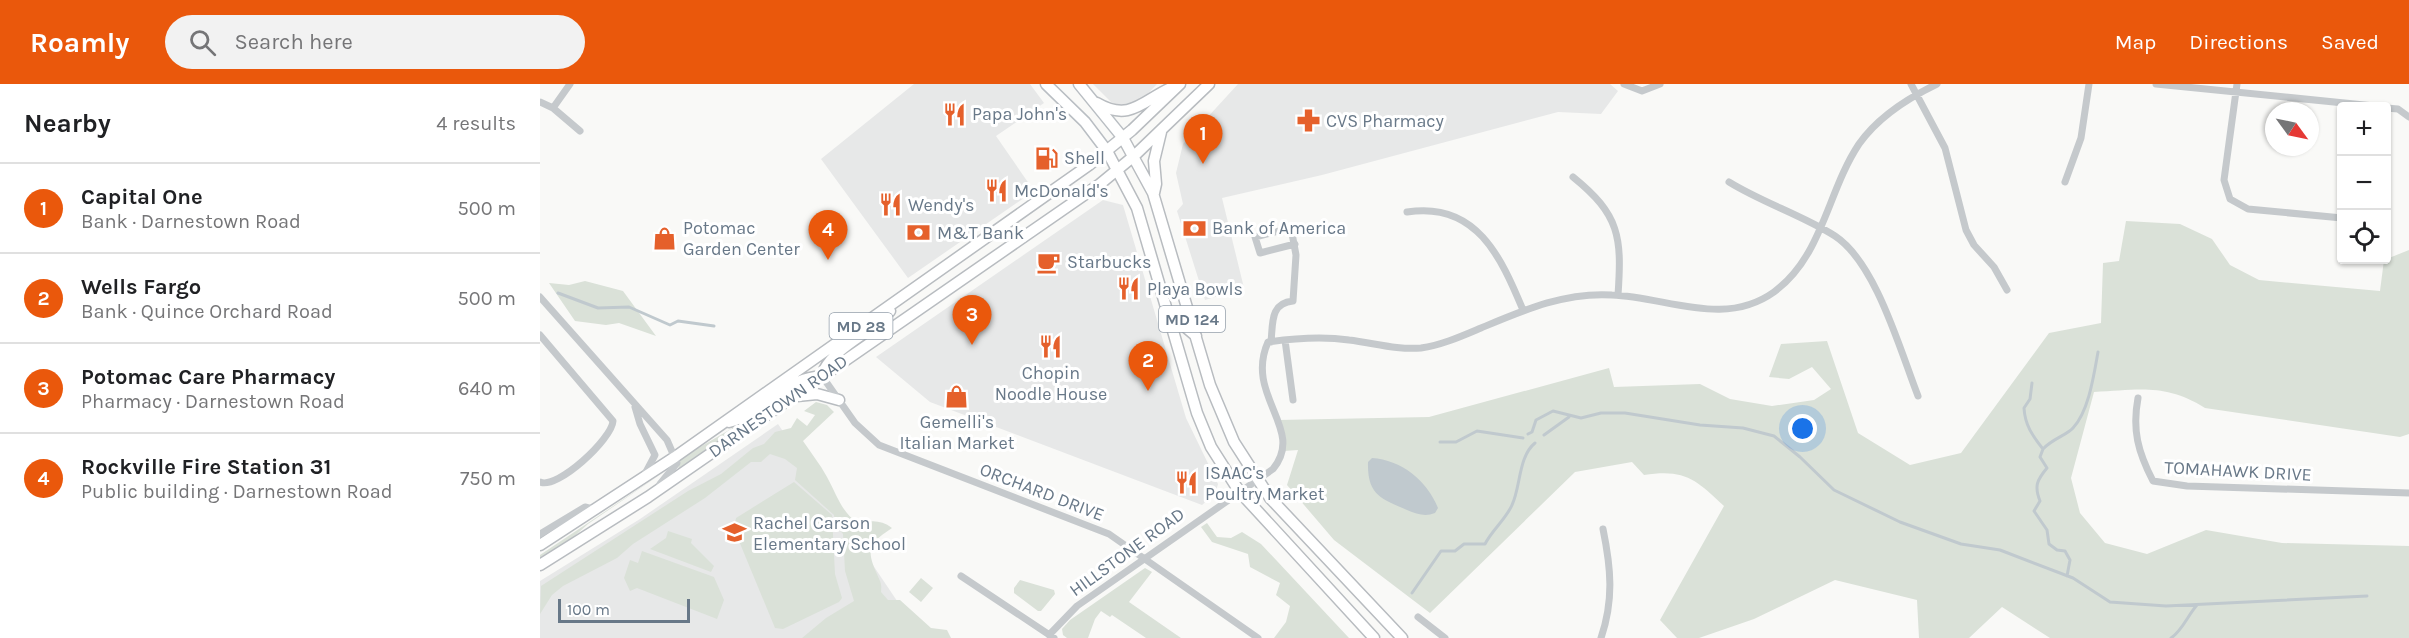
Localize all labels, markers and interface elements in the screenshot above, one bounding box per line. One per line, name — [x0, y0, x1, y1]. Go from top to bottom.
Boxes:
search box — [165, 15, 585, 69]
text: Roamly — [30, 26, 129, 59]
icon: search — [186, 26, 219, 59]
text: Search here — [234, 29, 353, 55]
text: Map — [2115, 30, 2156, 54]
text: Directions — [2189, 30, 2288, 54]
text: Saved — [2321, 30, 2379, 54]
restaurant icon: Papa John's — [941, 101, 967, 127]
north arrow — [2265, 102, 2319, 156]
map controls — [2337, 102, 2391, 264]
button: + — [2337, 102, 2391, 156]
place label: Papa John's — [972, 103, 1067, 125]
text: Nearby — [24, 108, 111, 139]
pharmacy icon: CVS Pharmacy — [1295, 108, 1321, 134]
place label: CVS Pharmacy — [1326, 110, 1445, 132]
text: 4 results — [436, 112, 516, 135]
pin: 1 — [1184, 115, 1222, 164]
fuel station icon: Shell — [1033, 145, 1059, 171]
place label: Shell — [1064, 147, 1105, 169]
button: − — [2337, 156, 2391, 210]
restaurant icon: McDonald's — [983, 178, 1009, 204]
place label: McDonald's — [1014, 180, 1109, 202]
text: Capital One — [81, 184, 203, 210]
restaurant icon: Wendy's — [877, 192, 903, 218]
place label: Wendy's — [908, 194, 975, 216]
text: 1 — [40, 197, 47, 220]
text: 500 m — [458, 197, 516, 220]
text: Bank · Darnestown Road — [81, 210, 301, 233]
pin: 4 — [808, 210, 848, 260]
button: locate — [2337, 210, 2391, 264]
bank icon: Bank of America — [1181, 215, 1207, 241]
place label: Potomac Garden Center — [683, 217, 800, 260]
place label: Bank of America — [1212, 217, 1346, 239]
bank icon: M&T Bank — [906, 220, 932, 246]
place label: M&T Bank — [937, 222, 1024, 244]
shop icon: Potomac Garden Center — [652, 225, 678, 251]
cafe icon: Starbucks — [1036, 249, 1062, 275]
place label: Starbucks — [1067, 251, 1152, 273]
text: Wells Fargo — [81, 274, 201, 300]
restaurant icon: Playa Bowls — [1116, 276, 1142, 302]
place label: Playa Bowls — [1147, 278, 1243, 300]
text: 2 — [37, 287, 50, 310]
text: 500 m — [458, 287, 516, 310]
pin: 3 — [952, 296, 992, 345]
text: Bank · Quince Orchard Road — [81, 300, 333, 323]
road number: MD 124 — [1159, 306, 1225, 332]
road number: MD 28 — [830, 313, 892, 339]
restaurant icon: Chopin Noodle House — [1038, 334, 1064, 360]
pin: 2 — [1128, 342, 1168, 391]
street label: DARNESTOWN ROAD — [704, 350, 852, 462]
place label: Chopin Noodle House — [995, 362, 1107, 405]
text: Potomac Care Pharmacy — [81, 364, 335, 390]
text: 3 — [37, 377, 50, 400]
text: 640 m — [458, 377, 516, 400]
shop icon: Gemelli's Italian Market — [944, 383, 970, 409]
text: Pharmacy · Darnestown Road — [81, 390, 345, 413]
place label: Gemelli's Italian Market — [900, 411, 1015, 454]
your location — [1788, 414, 1817, 443]
text: Rockville Fire Station 31 — [81, 454, 331, 480]
street label: TOMAHAWK DRIVE — [2164, 456, 2312, 486]
street label: ORCHARD DRIVE — [977, 458, 1107, 526]
place label: ISAAC's Poultry Market — [1205, 462, 1325, 505]
text: 4 — [38, 467, 49, 490]
text: 750 m — [460, 467, 516, 490]
restaurant icon: ISAAC's Poultry Market — [1174, 470, 1200, 496]
text: Public building · Darnestown Road — [81, 480, 393, 503]
street label: HILLSTONE ROAD — [1065, 503, 1189, 601]
place label: Rachel Carson Elementary School — [753, 512, 906, 555]
school or university icon: Rachel Carson Elementary School — [722, 520, 748, 546]
scale bar — [558, 596, 690, 624]
text: 100 m — [567, 600, 610, 619]

